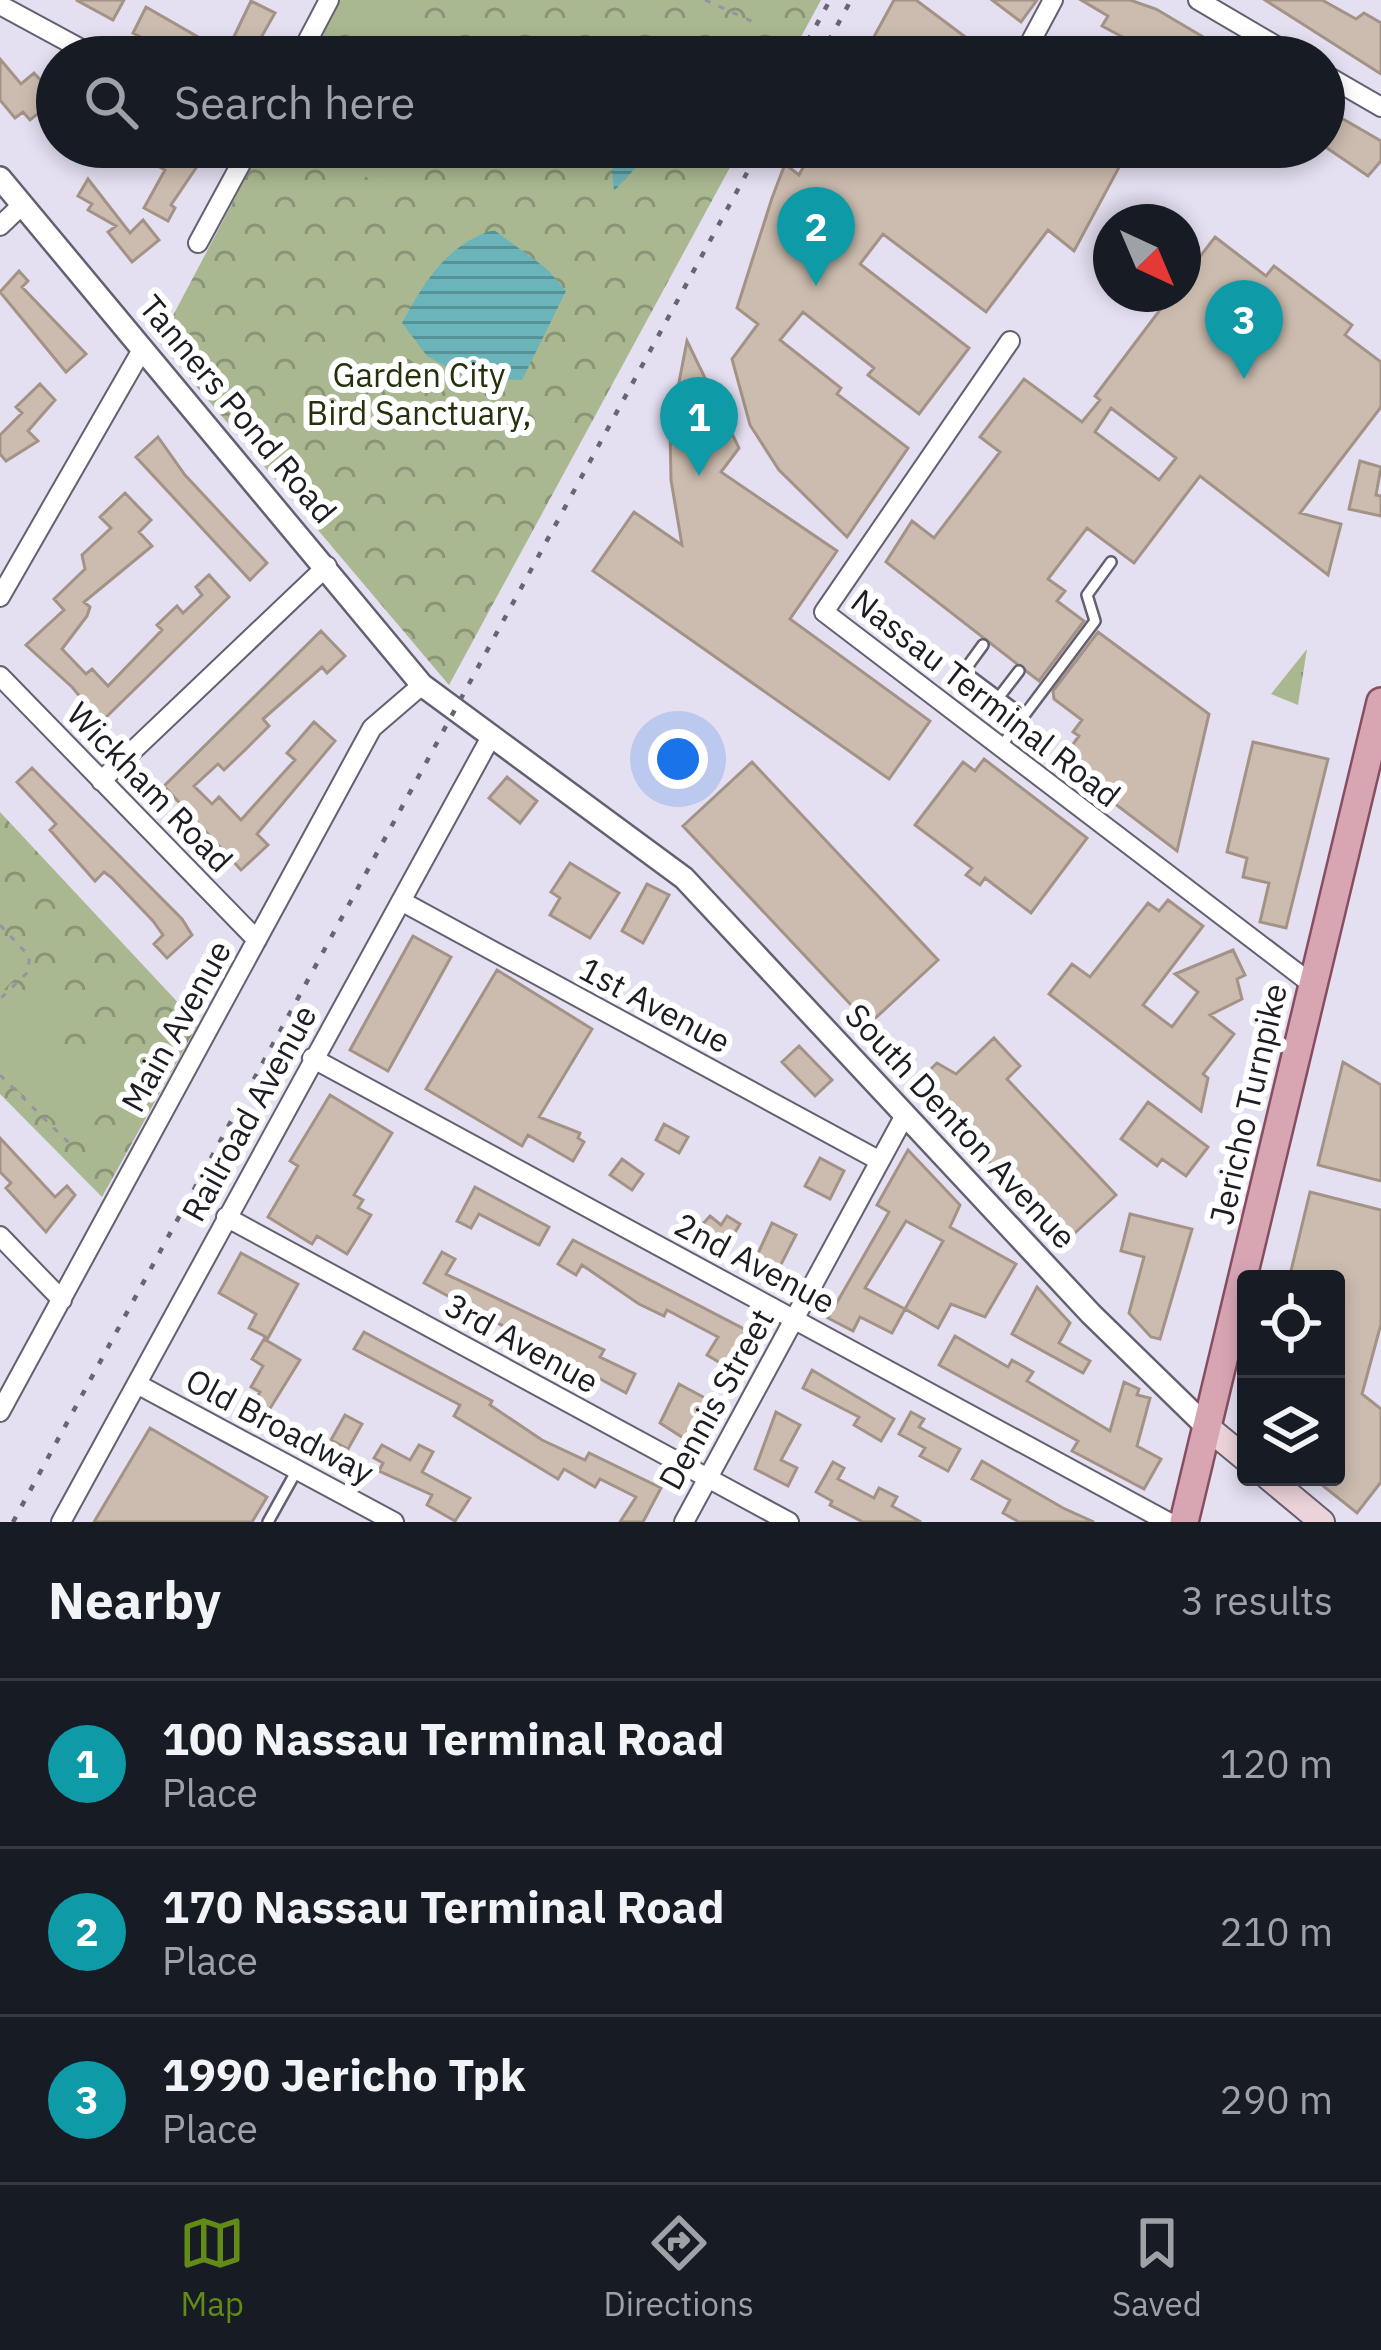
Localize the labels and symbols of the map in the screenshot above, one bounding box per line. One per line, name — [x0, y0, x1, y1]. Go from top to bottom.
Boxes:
pin: 2 — [777, 187, 855, 286]
north arrow — [1093, 204, 1201, 312]
pin: 3 — [1205, 280, 1283, 379]
street label: Tanners Pond Road — [130, 286, 346, 532]
park label: Garden City Bird Sanctuary, — [307, 353, 531, 434]
pin: 1 — [660, 377, 738, 476]
street label: Nassau Terminal Road — [843, 579, 1130, 816]
street label: Wickham Road — [58, 692, 242, 881]
your location — [648, 729, 708, 789]
street label: Main Avenue — [111, 933, 240, 1119]
street label: 1st Avenue — [572, 947, 738, 1062]
street label: Jericho Turnpike — [1199, 979, 1296, 1229]
street label: South Denton Avenue — [836, 994, 1086, 1257]
street label: Railroad Avenue — [171, 997, 326, 1228]
street label: 2nd Avenue — [668, 1202, 843, 1323]
street label: 3rd Avenue — [438, 1283, 606, 1402]
street label: Dennis Street — [648, 1301, 783, 1497]
street label: Old Broadway — [179, 1358, 382, 1493]

